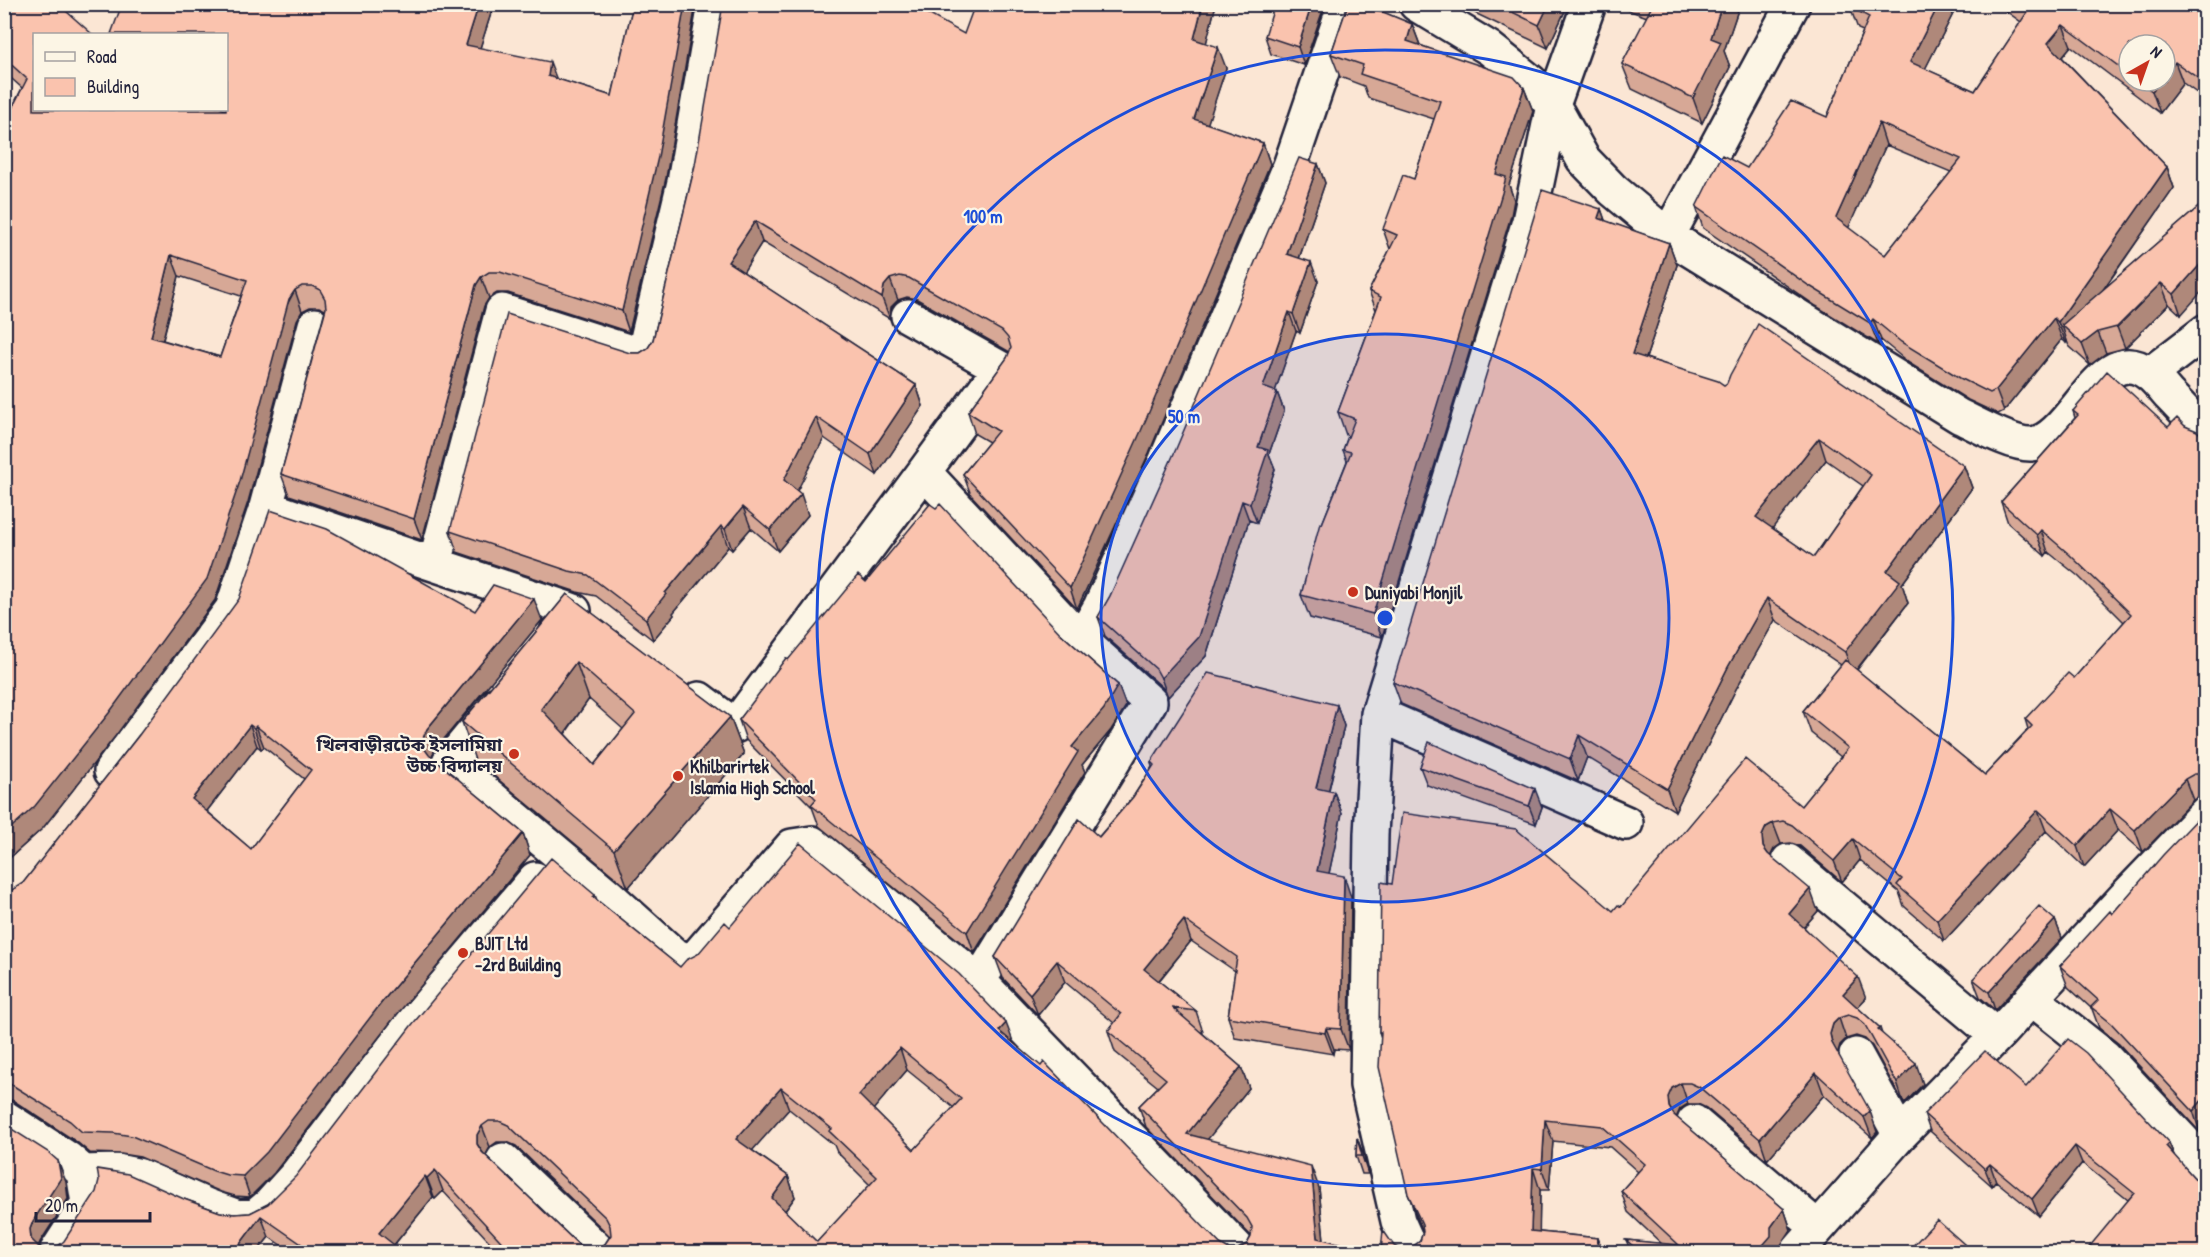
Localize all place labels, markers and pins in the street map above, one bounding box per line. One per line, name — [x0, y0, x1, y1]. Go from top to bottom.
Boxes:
place label: Duniyabi Monjil — [1365, 580, 1464, 606]
marker: Duniyabi Monjil — [1346, 585, 1360, 599]
centre of rings — [1375, 608, 1395, 628]
place label: খিলবাড়ীরটেক ইসলামিয়া উচ্চ বিদ্যালয় — [316, 732, 503, 778]
marker: খিলবাড়ীরটেক ইসলামিয়া উচ্চ বিদ্যালয় — [507, 747, 521, 761]
place label: Khilbarirtek Islamia High School — [690, 754, 816, 801]
marker: Khilbarirtek Islamia High School — [671, 769, 685, 783]
place label: BJIT Ltd -2rd Building — [475, 931, 561, 978]
marker: BJIT Ltd -2rd Building — [456, 946, 470, 960]

